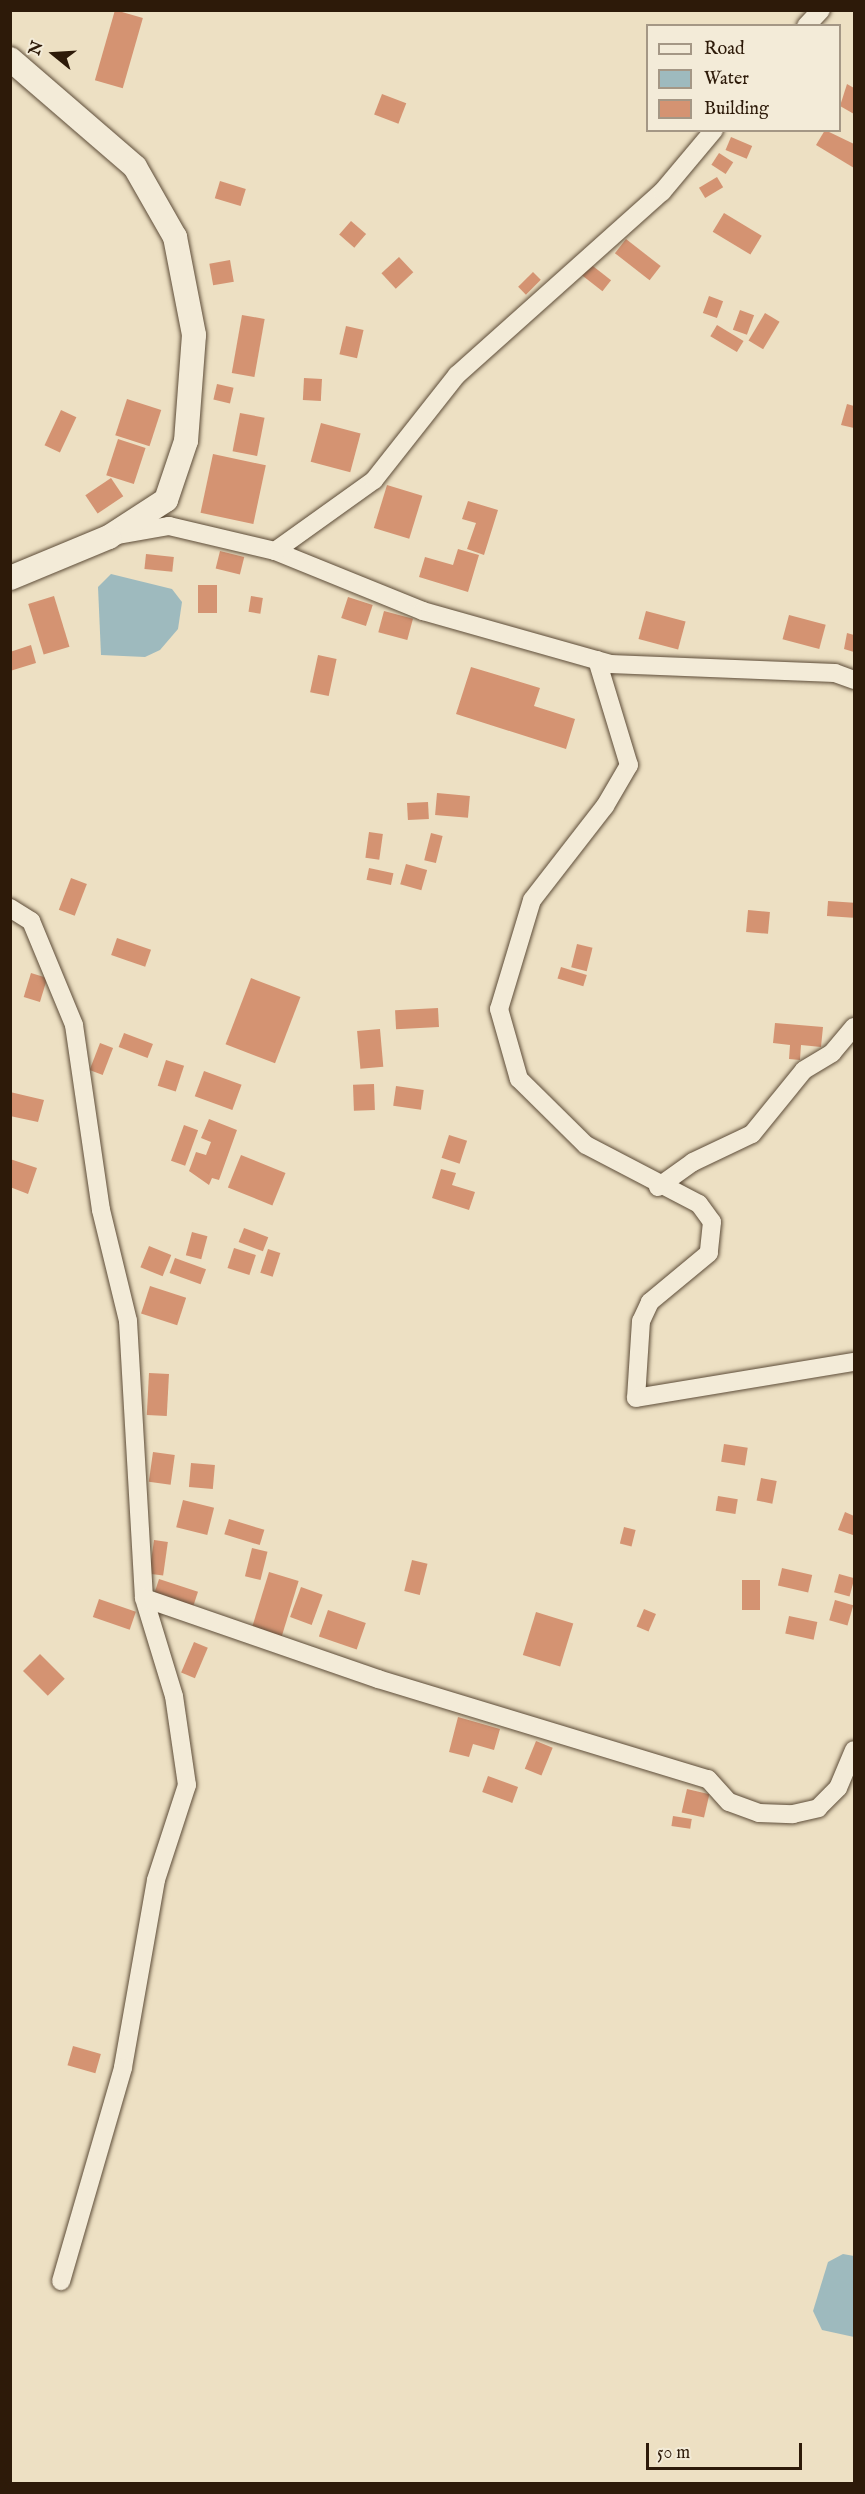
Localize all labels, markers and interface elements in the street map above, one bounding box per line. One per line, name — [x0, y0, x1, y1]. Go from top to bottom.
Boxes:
north arrow — [24, 24, 84, 84]
legend — [646, 24, 841, 132]
text: Road — [704, 38, 745, 61]
text: N — [25, 39, 49, 58]
text: Water — [704, 68, 749, 91]
text: Building — [704, 98, 769, 121]
scale bar — [649, 2431, 805, 2469]
text: 50 m — [657, 2442, 690, 2465]

